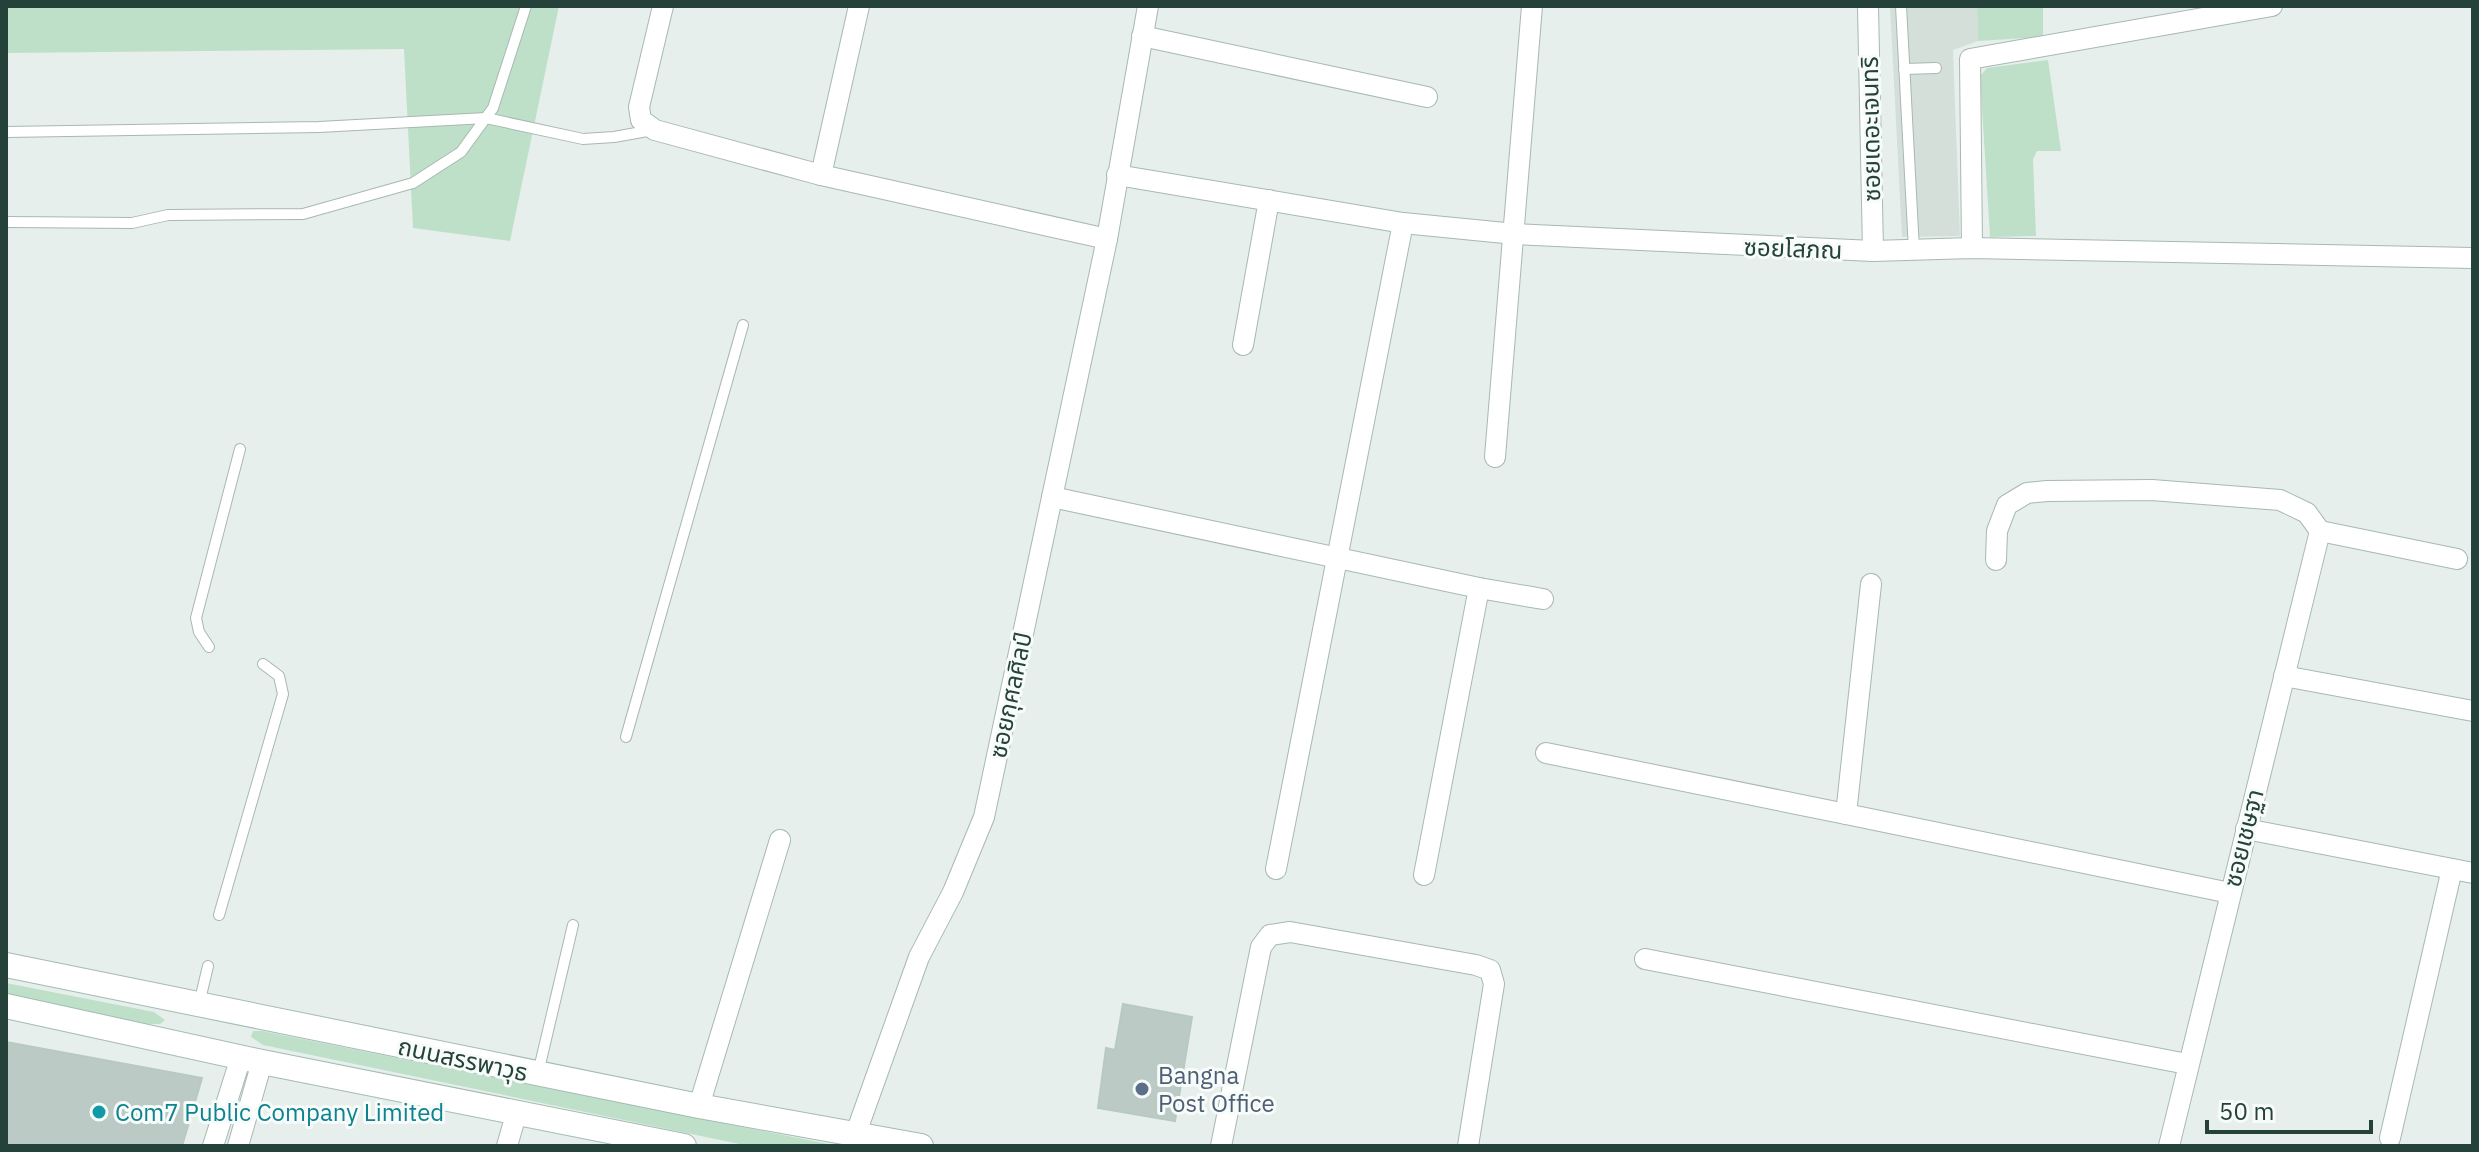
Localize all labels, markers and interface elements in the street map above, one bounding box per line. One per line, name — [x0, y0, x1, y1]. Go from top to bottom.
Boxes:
street label: ซอยเดอะเจนทริ — [1853, 56, 1887, 202]
street label: ซอยโสภณ — [1743, 230, 1843, 266]
street label: ซอยกุศลศิลป์ — [981, 629, 1039, 761]
street label: ซอยเชษฐา — [2215, 786, 2271, 890]
street label: ถนนสรรพาวุธ — [395, 1030, 531, 1088]
place label: Bangna Post Office — [1158, 1059, 1275, 1119]
marker: Bangna Post Office — [1133, 1080, 1151, 1098]
scale bar — [2207, 1084, 2371, 1134]
text: 50 m — [2219, 1095, 2274, 1127]
place label: Com7 Public Company Limited — [115, 1096, 444, 1128]
marker: Com7 Public Company Limited — [90, 1103, 108, 1121]

